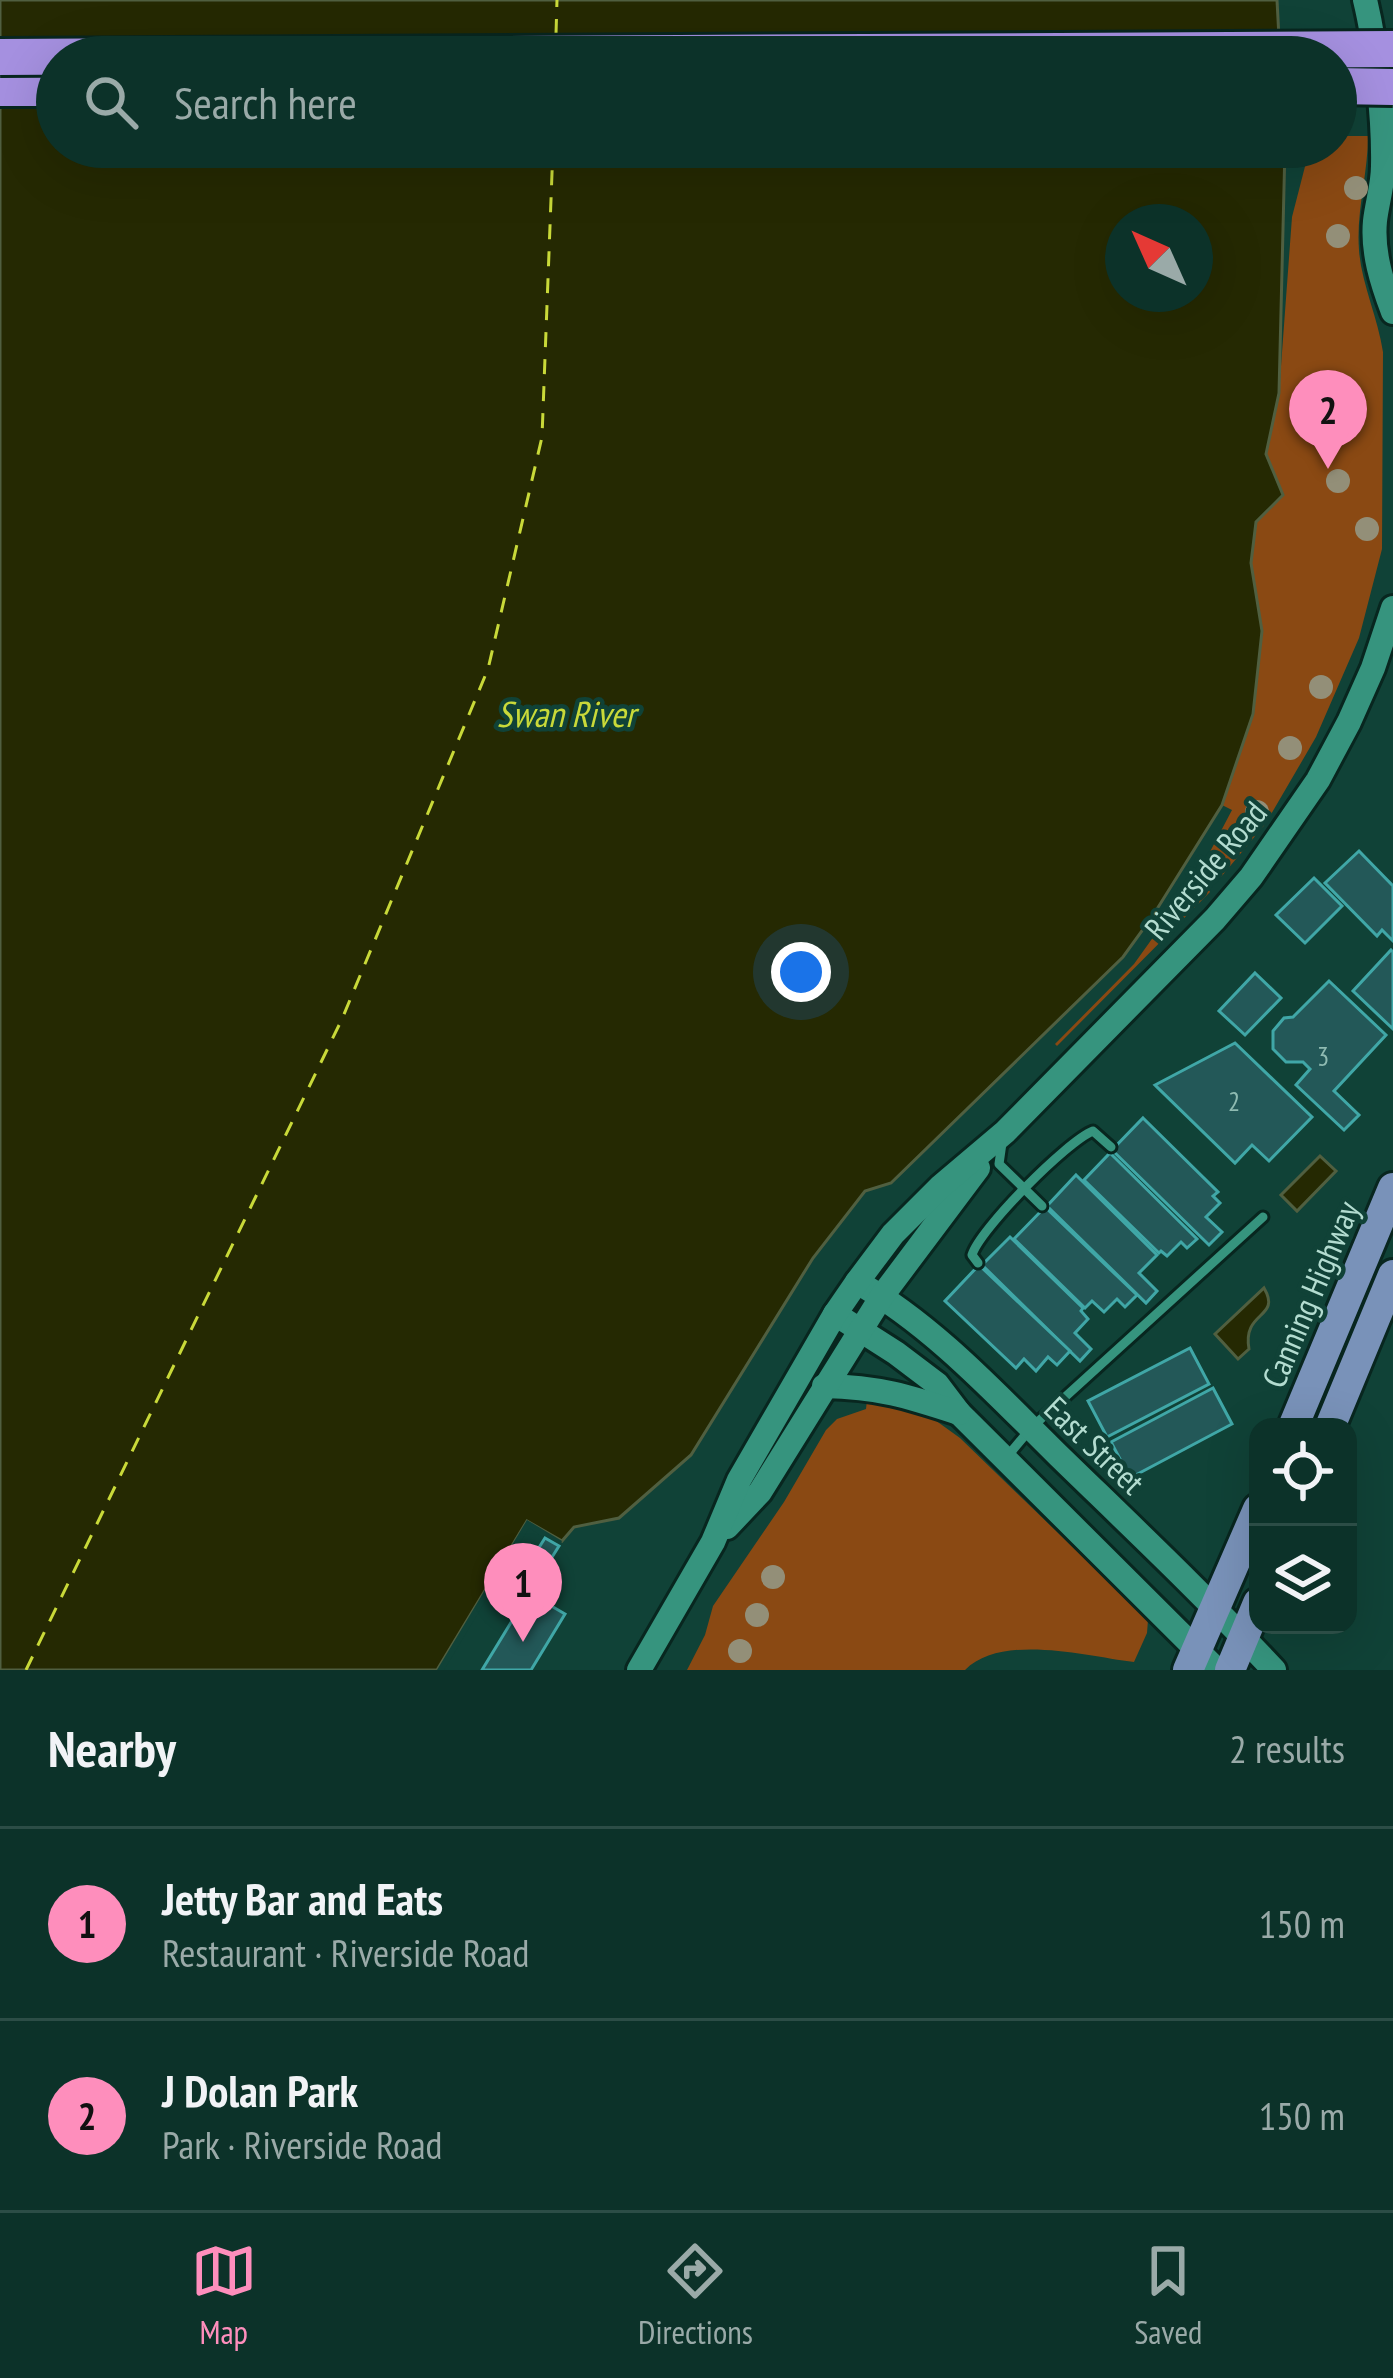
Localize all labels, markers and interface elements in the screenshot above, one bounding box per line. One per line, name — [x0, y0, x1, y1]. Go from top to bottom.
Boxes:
search box — [36, 36, 1357, 168]
icon: search — [78, 69, 144, 135]
text: Search here — [174, 73, 357, 131]
north arrow — [1105, 204, 1213, 312]
pin: 2 — [1289, 370, 1367, 469]
water label: Swan River — [497, 690, 640, 737]
street label: Riverside Road — [1135, 792, 1275, 948]
your location — [771, 942, 831, 1002]
house number: 3 — [1317, 1039, 1329, 1073]
house number: 2 — [1228, 1084, 1240, 1118]
street label: Canning Highway — [1251, 1194, 1369, 1394]
street label: East Street — [1036, 1387, 1154, 1503]
map controls — [1249, 1418, 1357, 1634]
button: locate — [1249, 1418, 1357, 1526]
button: layers — [1249, 1526, 1357, 1634]
pin: 1 — [484, 1543, 562, 1642]
text: Nearby — [48, 1715, 176, 1781]
text: 2 results — [1229, 1723, 1345, 1774]
text: Jetty Bar and Eats — [162, 1869, 443, 1927]
text: 1 — [78, 1898, 96, 1949]
text: 150 m — [1259, 1898, 1345, 1949]
text: Restaurant · Riverside Road — [162, 1927, 529, 1978]
text: J Dolan Park — [162, 2061, 358, 2119]
text: 2 — [78, 2090, 96, 2141]
text: 150 m — [1259, 2090, 1345, 2141]
text: Park · Riverside Road — [162, 2119, 442, 2170]
tab: Map — [191, 2238, 257, 2353]
tab: Directions — [638, 2238, 753, 2353]
tab: Saved — [1134, 2238, 1202, 2353]

